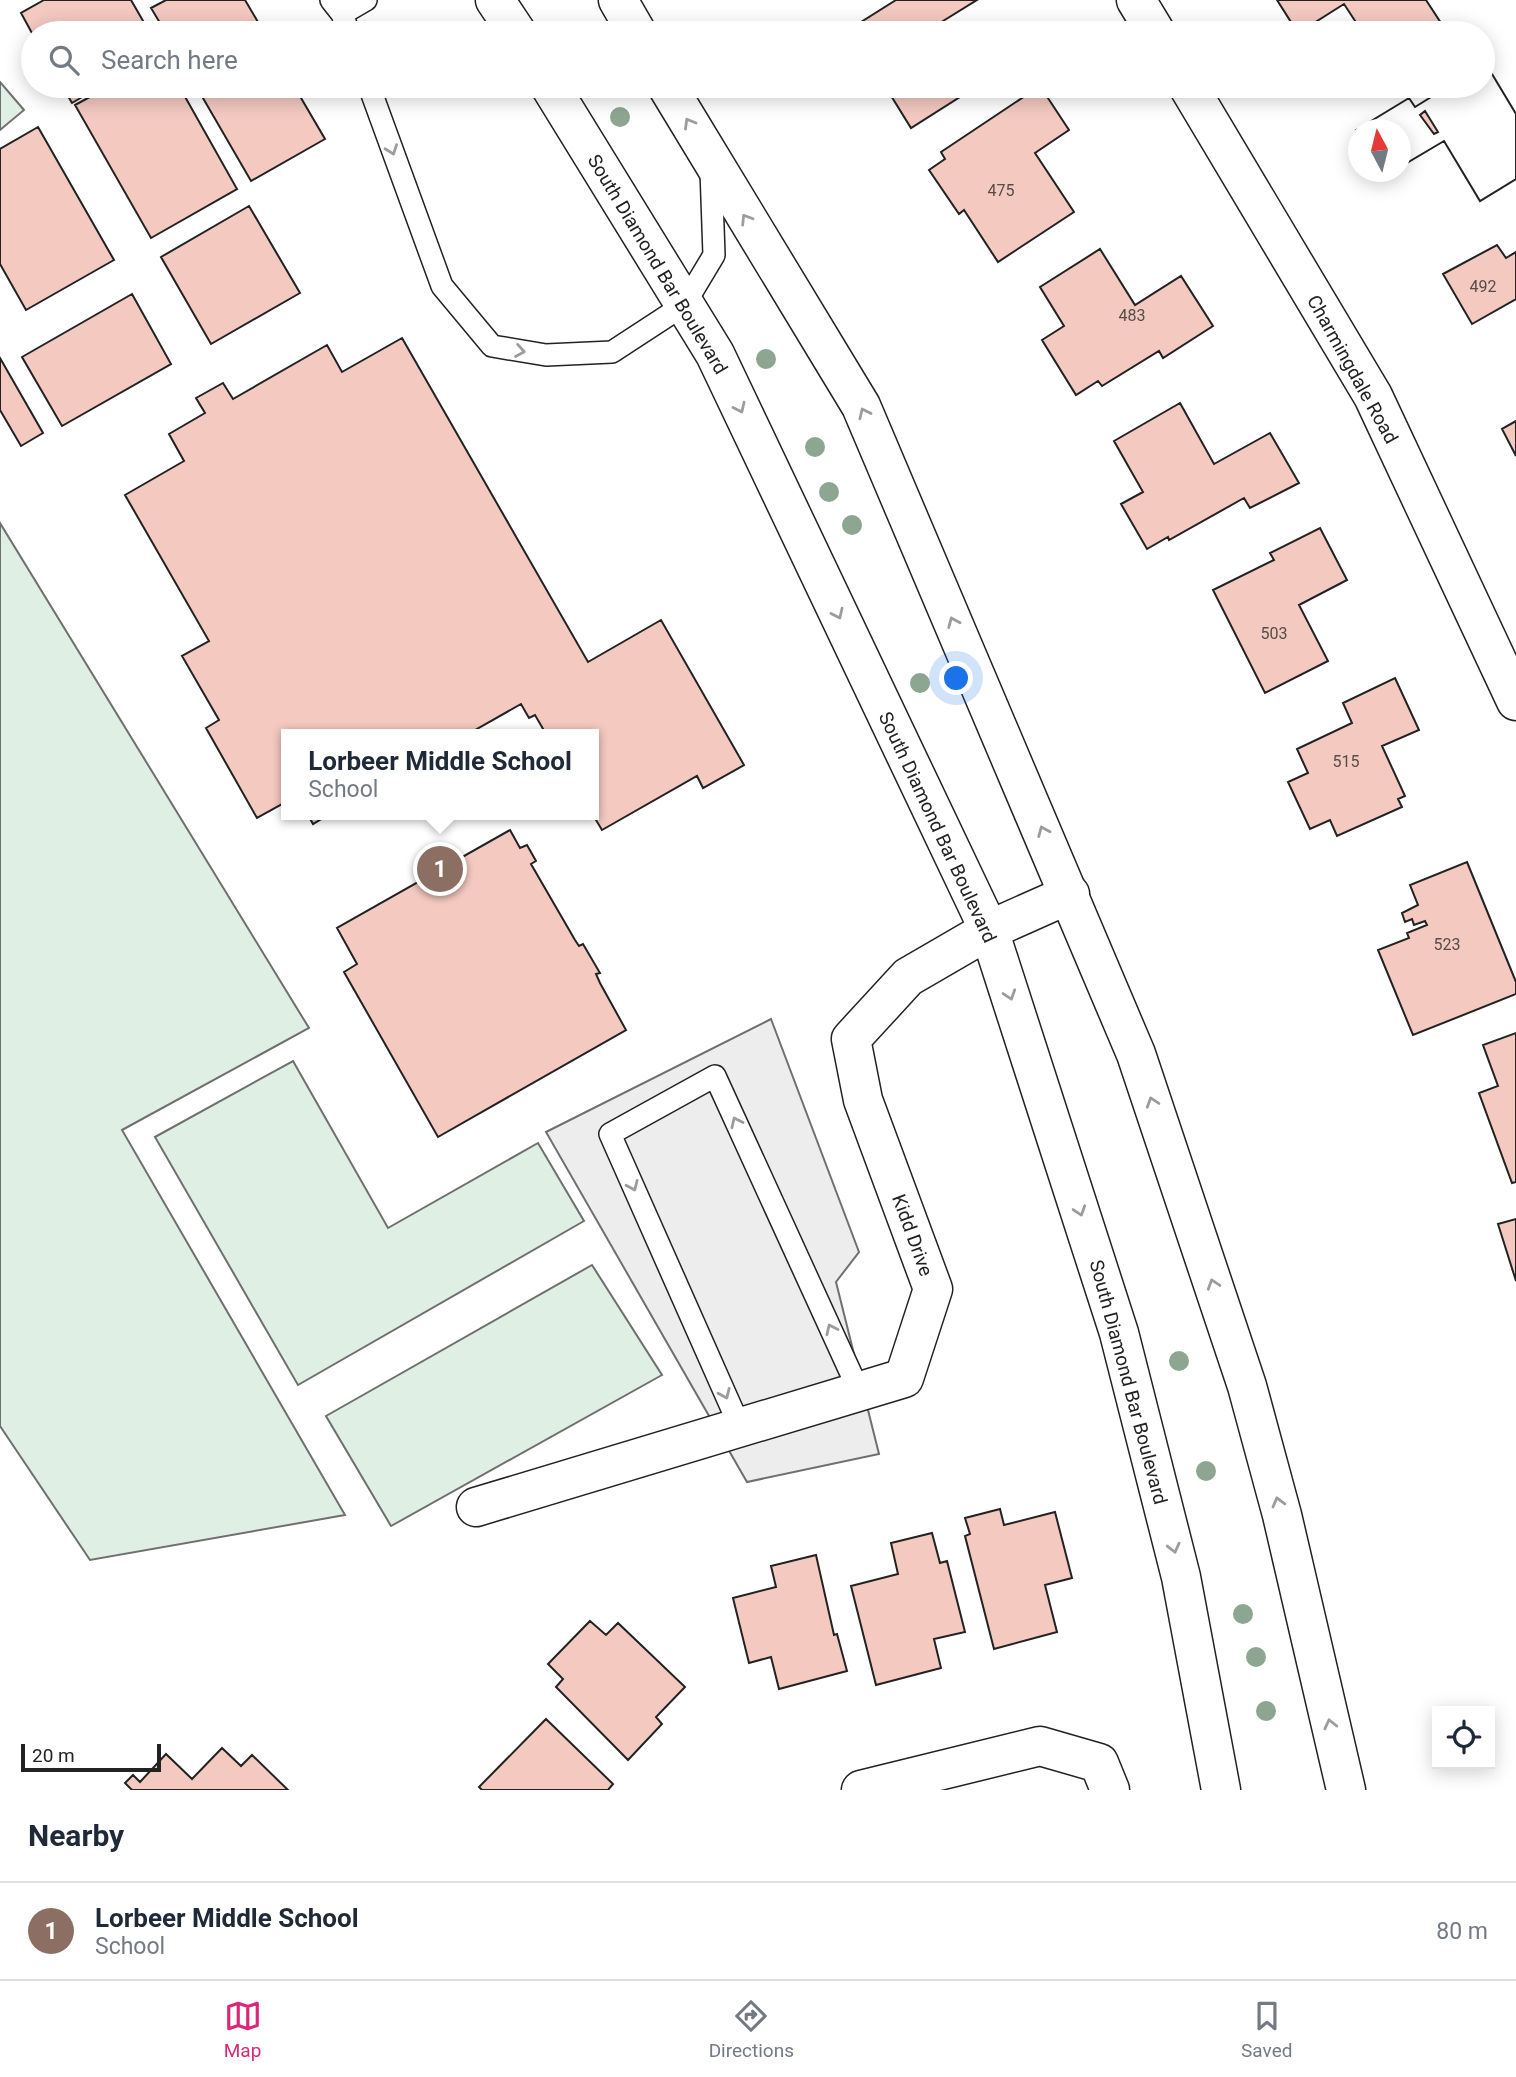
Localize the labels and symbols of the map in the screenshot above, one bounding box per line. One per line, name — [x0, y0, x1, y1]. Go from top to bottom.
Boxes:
one-way arrow — [684, 118, 697, 130]
north arrow — [1348, 119, 1411, 182]
one-way arrow — [384, 143, 398, 155]
street label: South Diamond Bar Boulevard — [583, 150, 732, 378]
house number: 475 — [988, 181, 1014, 200]
one-way arrow — [741, 213, 754, 226]
house number: 492 — [1470, 277, 1496, 296]
street label: Charmingdale Road — [1302, 291, 1403, 447]
house number: 483 — [1119, 306, 1145, 325]
one-way arrow — [515, 343, 526, 358]
one-way arrow — [732, 401, 746, 413]
one-way arrow — [858, 408, 872, 420]
one-way arrow — [830, 607, 844, 619]
one-way arrow — [948, 617, 962, 629]
house number: 503 — [1261, 624, 1287, 643]
your location — [939, 661, 973, 695]
street label: South Diamond Bar Boulevard — [874, 708, 1001, 946]
house number: 515 — [1333, 752, 1359, 771]
one-way arrow — [1037, 826, 1051, 839]
pin: 1 — [417, 843, 463, 895]
house number: 523 — [1434, 935, 1460, 954]
one-way arrow — [1001, 989, 1016, 1001]
one-way arrow — [1146, 1096, 1160, 1108]
one-way arrow — [730, 1117, 744, 1130]
one-way arrow — [625, 1179, 639, 1191]
street label: Kidd Drive — [887, 1191, 938, 1279]
one-way arrow — [1072, 1205, 1086, 1217]
street label: South Diamond Bar Boulevard — [1085, 1257, 1172, 1507]
one-way arrow — [1207, 1279, 1221, 1291]
one-way arrow — [825, 1324, 839, 1336]
one-way arrow — [717, 1387, 731, 1399]
one-way arrow — [1272, 1496, 1287, 1508]
one-way arrow — [1166, 1542, 1180, 1554]
one-way arrow — [1324, 1718, 1339, 1730]
scale bar — [21, 1741, 161, 1773]

